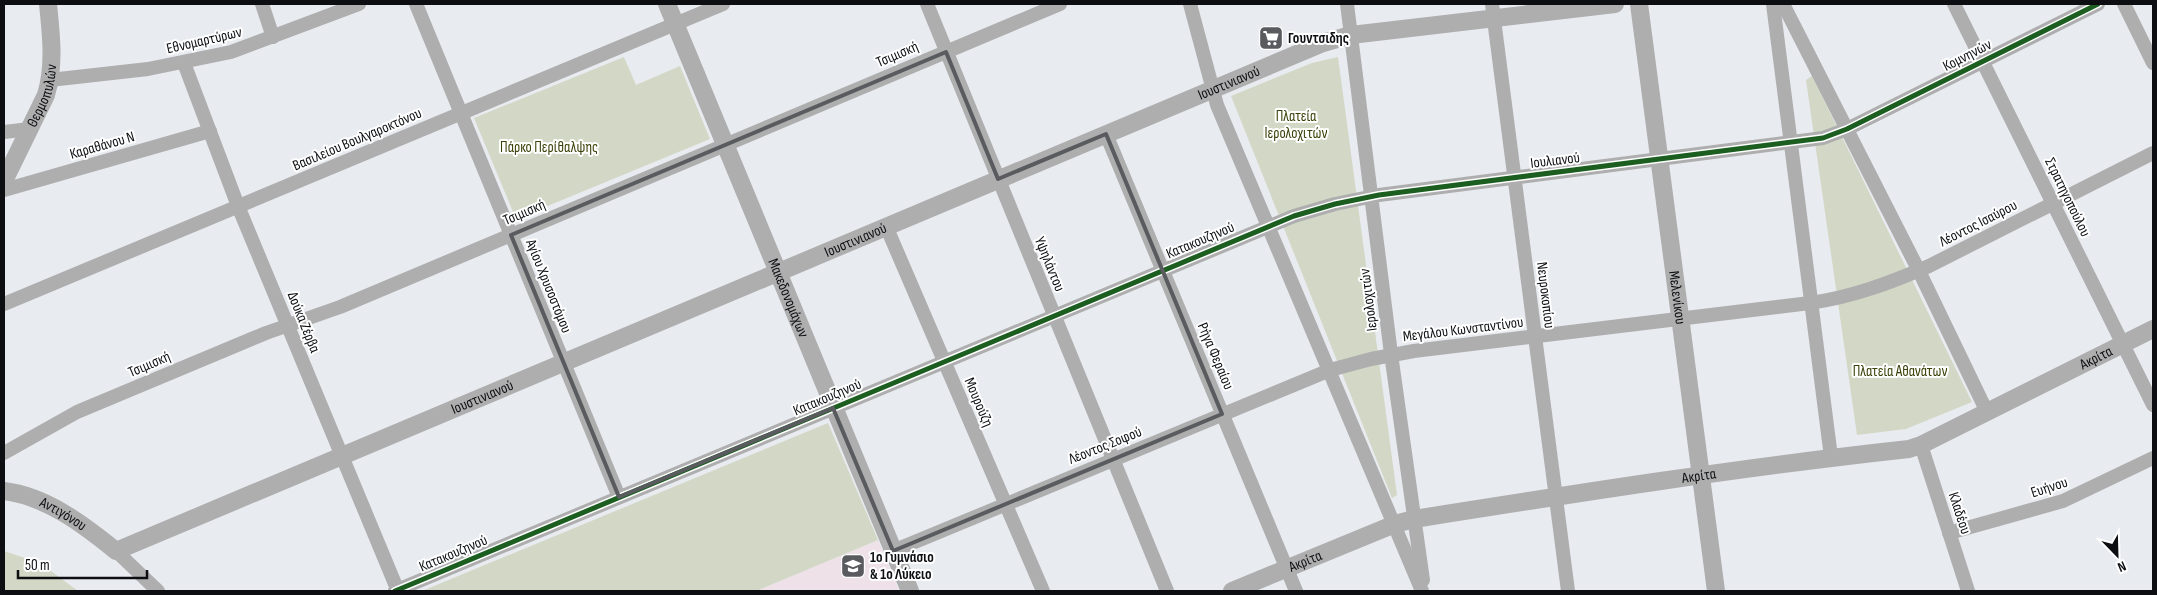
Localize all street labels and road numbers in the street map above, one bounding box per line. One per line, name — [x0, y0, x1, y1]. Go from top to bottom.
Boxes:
street label: Εθνομαρτύρων — [165, 23, 244, 58]
street label: Κομνηνών — [1940, 35, 1995, 76]
street label: Τσιμισκή — [873, 37, 921, 72]
street label: Ιουστινιανού — [1195, 62, 1263, 105]
street label: Θερμοπυλών — [23, 64, 61, 130]
street label: Βασιλείου Βουλγαροκτόνου — [290, 104, 425, 175]
street label: Καραθάνου Ν — [68, 127, 137, 164]
street label: Ιουλιανού — [1529, 148, 1581, 173]
street label: Στρατηγοπούλου — [2040, 155, 2095, 240]
street label: Τσιμισκή — [500, 195, 548, 230]
street label: Λέοντος Ισαύρου — [1935, 196, 2020, 252]
street label: Κατακουζηνού — [1163, 218, 1237, 263]
street label: Ιουστινιανού — [822, 219, 890, 262]
street label: Υψηλάντου — [1030, 234, 1069, 294]
street label: Αγίου Χρυσοστόμου — [521, 236, 576, 336]
street label: Μακεδονομάχων — [763, 256, 813, 340]
street label: Νευροκοπίου — [1532, 261, 1559, 329]
street label: Ιερολοχιτών — [1355, 267, 1382, 332]
street label: Μελενίκου — [1664, 270, 1690, 325]
street label: Δούκα Ζέρβα — [283, 289, 325, 356]
street label: Μεγάλου Κωνσταντίνου — [1402, 313, 1524, 346]
street label: Ρήγα Φεραίου — [1193, 320, 1238, 393]
street label: Ακρίτα — [2076, 342, 2116, 375]
street label: Τσιμισκή — [125, 347, 173, 382]
street label: Κατακουζηνού — [790, 375, 864, 420]
street label: Μουρούζη — [960, 375, 997, 430]
street label: Ιουστινιανού — [448, 376, 516, 419]
street label: Λέοντος Σοφού — [1065, 422, 1145, 469]
street label: Ακρίτα — [1680, 464, 1718, 488]
street label: Ευήνου — [2028, 473, 2070, 502]
street label: Κλαδέου — [1944, 490, 1975, 537]
street label: Αντιγόνου — [36, 493, 90, 535]
street label: Κατακουζηνού — [416, 531, 490, 576]
street label: Ακρίτα — [1285, 546, 1325, 577]

